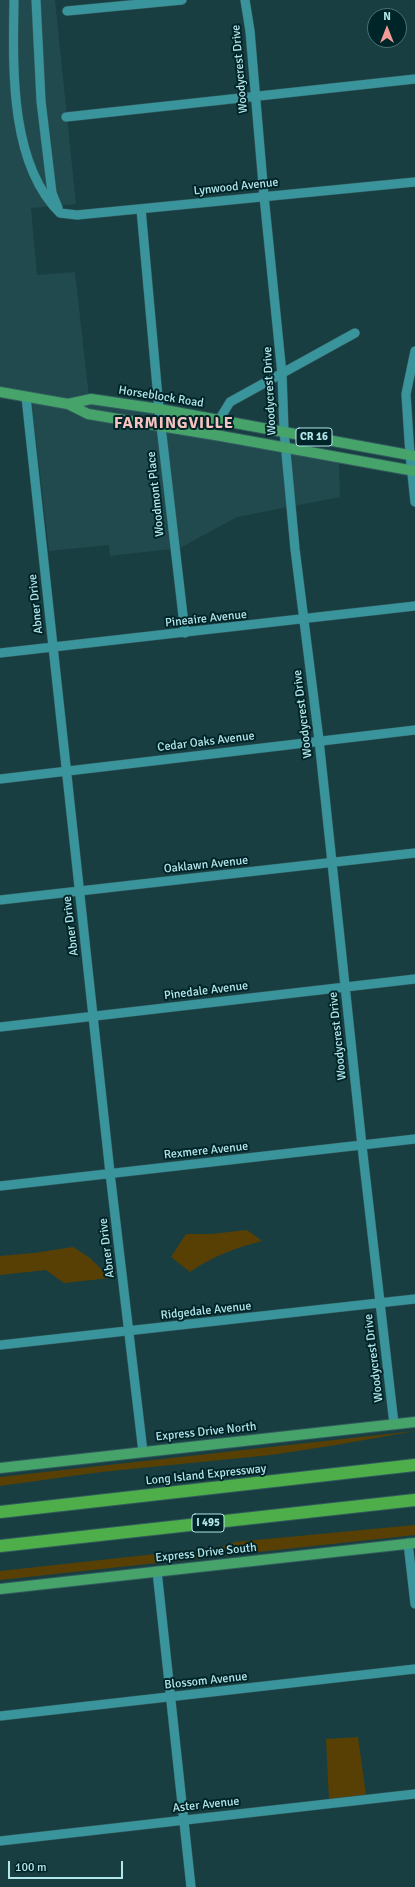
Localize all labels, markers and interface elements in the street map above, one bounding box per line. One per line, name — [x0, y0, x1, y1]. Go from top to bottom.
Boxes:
north arrow — [367, 8, 407, 48]
text: N — [383, 10, 391, 23]
street label: Woodycrest Drive — [229, 24, 251, 114]
street label: Lynwood Avenue — [193, 175, 279, 199]
street label: Woodycrest Drive — [260, 346, 280, 436]
street label: Horseblock Road — [117, 383, 205, 411]
district label: FARMINGVILLE — [114, 414, 234, 434]
road number: CR 16 — [296, 428, 332, 446]
street label: Woodmont Place — [144, 451, 168, 537]
street label: Abner Drive — [26, 573, 46, 635]
street label: Pineaire Avenue — [164, 608, 248, 630]
street label: Woodycrest Drive — [290, 669, 316, 759]
street label: Cedar Oaks Avenue — [157, 729, 255, 755]
street label: Oaklawn Avenue — [163, 853, 249, 877]
street label: Abner Drive — [60, 895, 82, 957]
street label: Pinedale Avenue — [163, 979, 249, 1003]
street label: Woodycrest Drive — [326, 991, 350, 1081]
street label: Rexmere Avenue — [163, 1139, 249, 1163]
street label: Abner Drive — [96, 1217, 118, 1279]
street label: Ridgedale Avenue — [160, 1299, 252, 1323]
street label: Woodycrest Drive — [361, 1313, 387, 1403]
street label: Express Drive North — [155, 1420, 257, 1444]
street label: Long Island Expressway — [145, 1462, 267, 1488]
road number: I 495 — [192, 1514, 224, 1532]
street label: Express Drive South — [155, 1541, 257, 1565]
street label: Blossom Avenue — [164, 1669, 248, 1693]
street label: Aster Avenue — [172, 1794, 240, 1816]
scale bar — [10, 1853, 125, 1879]
text: 100 m — [15, 1860, 47, 1875]

